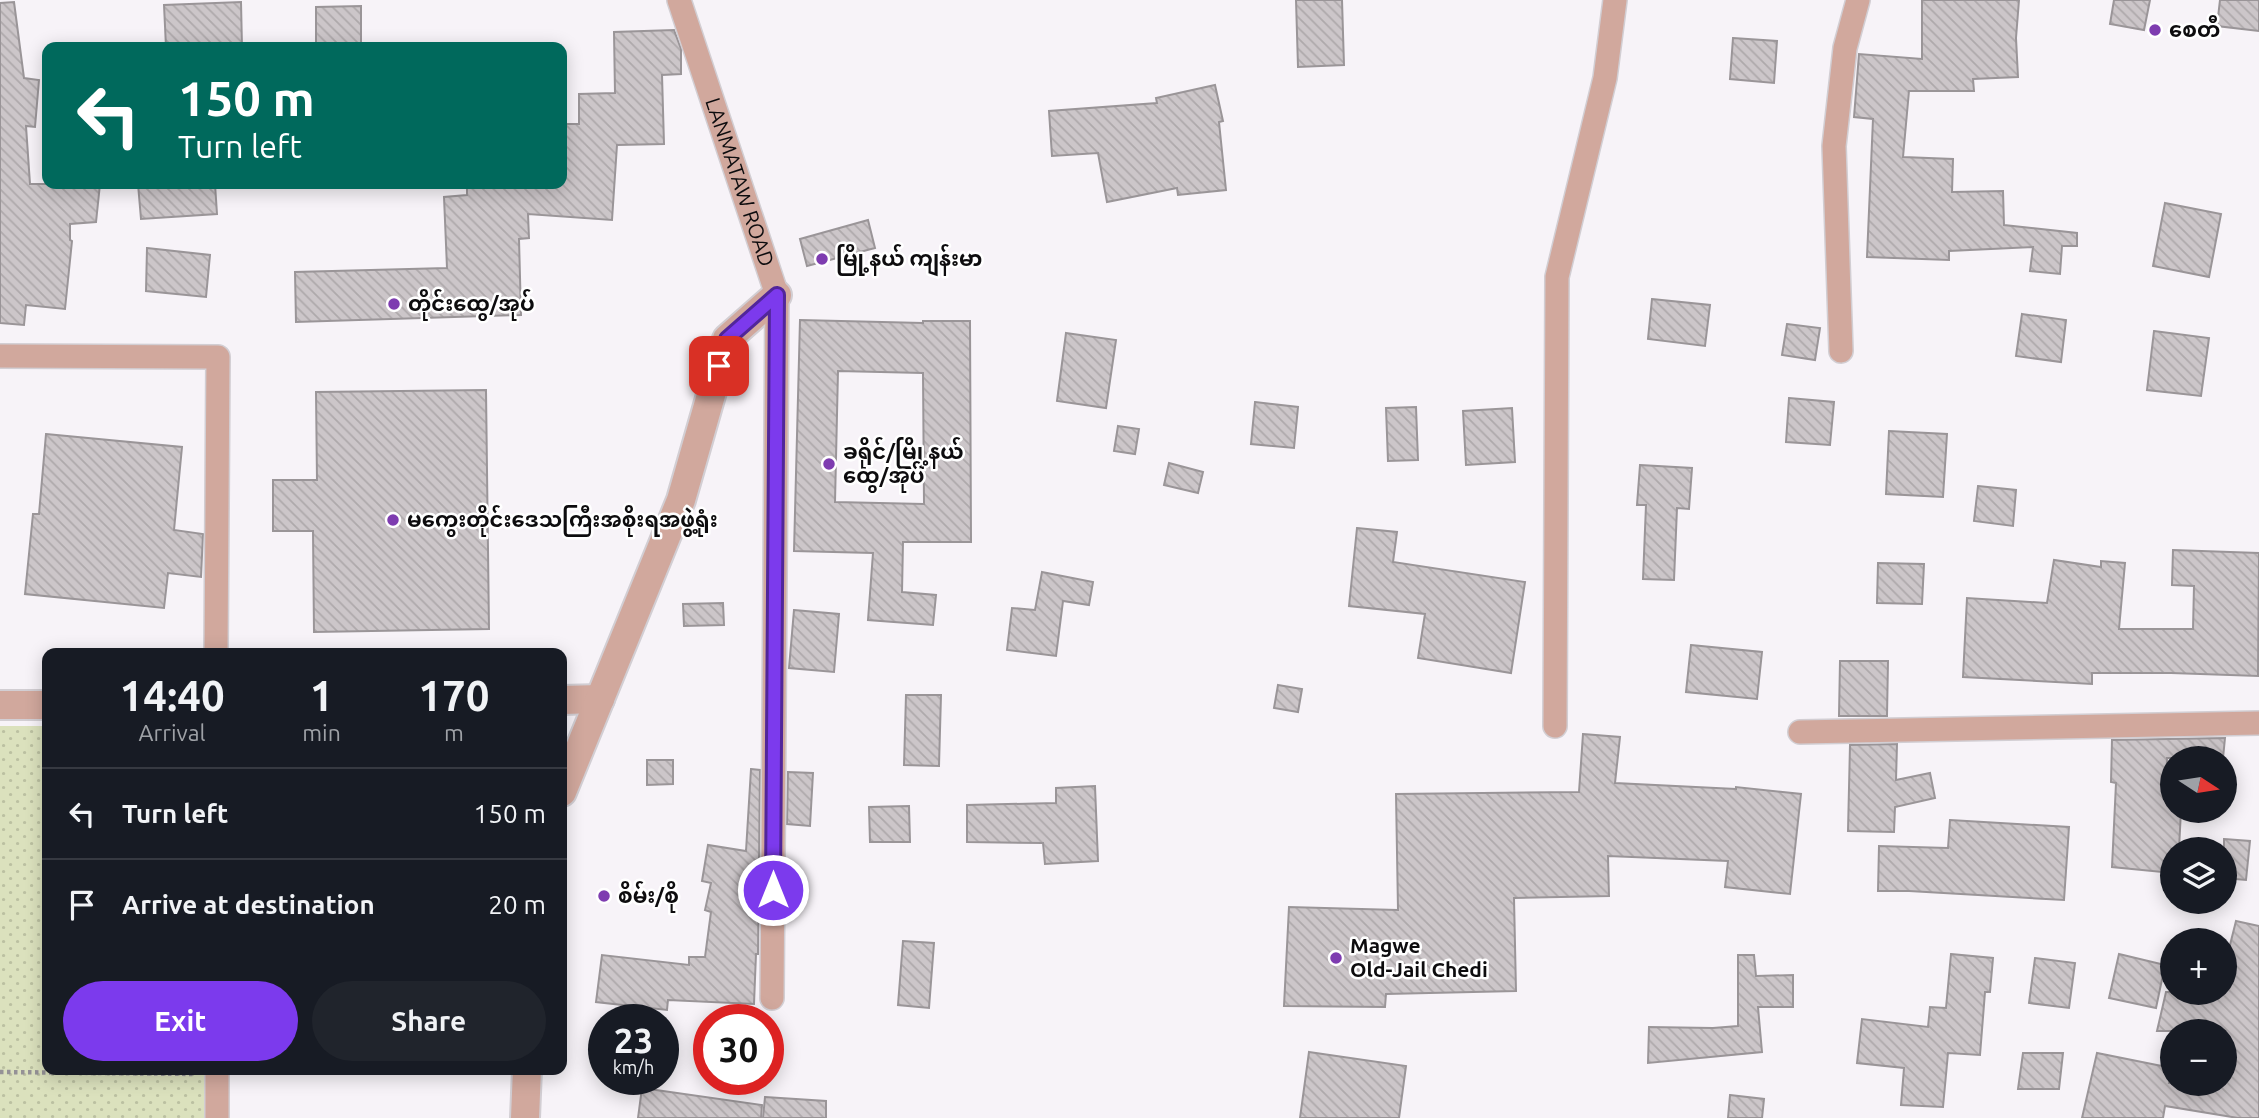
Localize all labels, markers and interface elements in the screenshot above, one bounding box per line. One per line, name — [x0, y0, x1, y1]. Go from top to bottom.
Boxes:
place label: စေတီ — [2169, 15, 2220, 41]
marker: စေတီ — [2147, 22, 2163, 38]
icon: left — [63, 70, 154, 161]
text: 150 m — [178, 70, 315, 125]
street label: LANMATAW ROAD — [701, 94, 780, 269]
text: Turn left — [178, 128, 302, 164]
place label: မြို့နယ် ကျန်းမာ — [836, 243, 982, 277]
marker: မြို့နယ် ကျန်းမာ — [814, 251, 830, 267]
place label: တိုင်းထွေ/အုပ် — [408, 288, 535, 321]
marker: တိုင်းထွေ/အုပ် — [386, 296, 402, 312]
pin — [689, 336, 749, 396]
icon: arrive — [700, 347, 738, 385]
place label: ခရိုင်/မြို့နယ် ထွေ/အုပ် — [843, 436, 964, 493]
marker: ခရိုင်/မြို့နယ် ထွေ/အုပ် — [821, 456, 837, 472]
place label: မကွေးတိုင်းဒေသကြီးအစိုးရအဖွဲ့ရုံး — [407, 504, 718, 537]
marker: မကွေးတိုင်းဒေသကြီးအစိုးရအဖွဲ့ရုံး — [385, 512, 401, 528]
text: 14:40 — [120, 672, 225, 719]
text: 1 — [310, 672, 333, 719]
text: 170 — [418, 672, 489, 719]
text: Arrival — [139, 720, 206, 745]
text: min — [302, 720, 341, 745]
text: m — [444, 720, 464, 745]
north arrow — [2160, 746, 2236, 822]
map controls — [2160, 746, 2237, 1096]
icon: left — [63, 795, 101, 833]
text: Turn left — [122, 799, 228, 828]
text: 150 m — [474, 799, 546, 828]
button: layers — [2160, 837, 2237, 914]
position arrow — [736, 853, 810, 927]
place label: စိမ်း/စို — [618, 880, 679, 913]
icon: arrive — [63, 886, 101, 924]
marker: စိမ်း/စို — [596, 888, 612, 904]
text: Arrive at destination — [122, 890, 375, 919]
text: 20 m — [488, 890, 546, 919]
button: + — [2160, 928, 2237, 1005]
place label: Magwe Old-Jail Chedi — [1350, 933, 1488, 981]
marker: Magwe Old-Jail Chedi — [1328, 950, 1344, 966]
button: Exit — [63, 981, 298, 1061]
button: Share — [312, 981, 546, 1061]
speed limit sign: 30 — [693, 1004, 784, 1095]
button: − — [2160, 1019, 2237, 1096]
text: 23 — [614, 1020, 653, 1060]
text: km/h — [613, 1057, 654, 1077]

